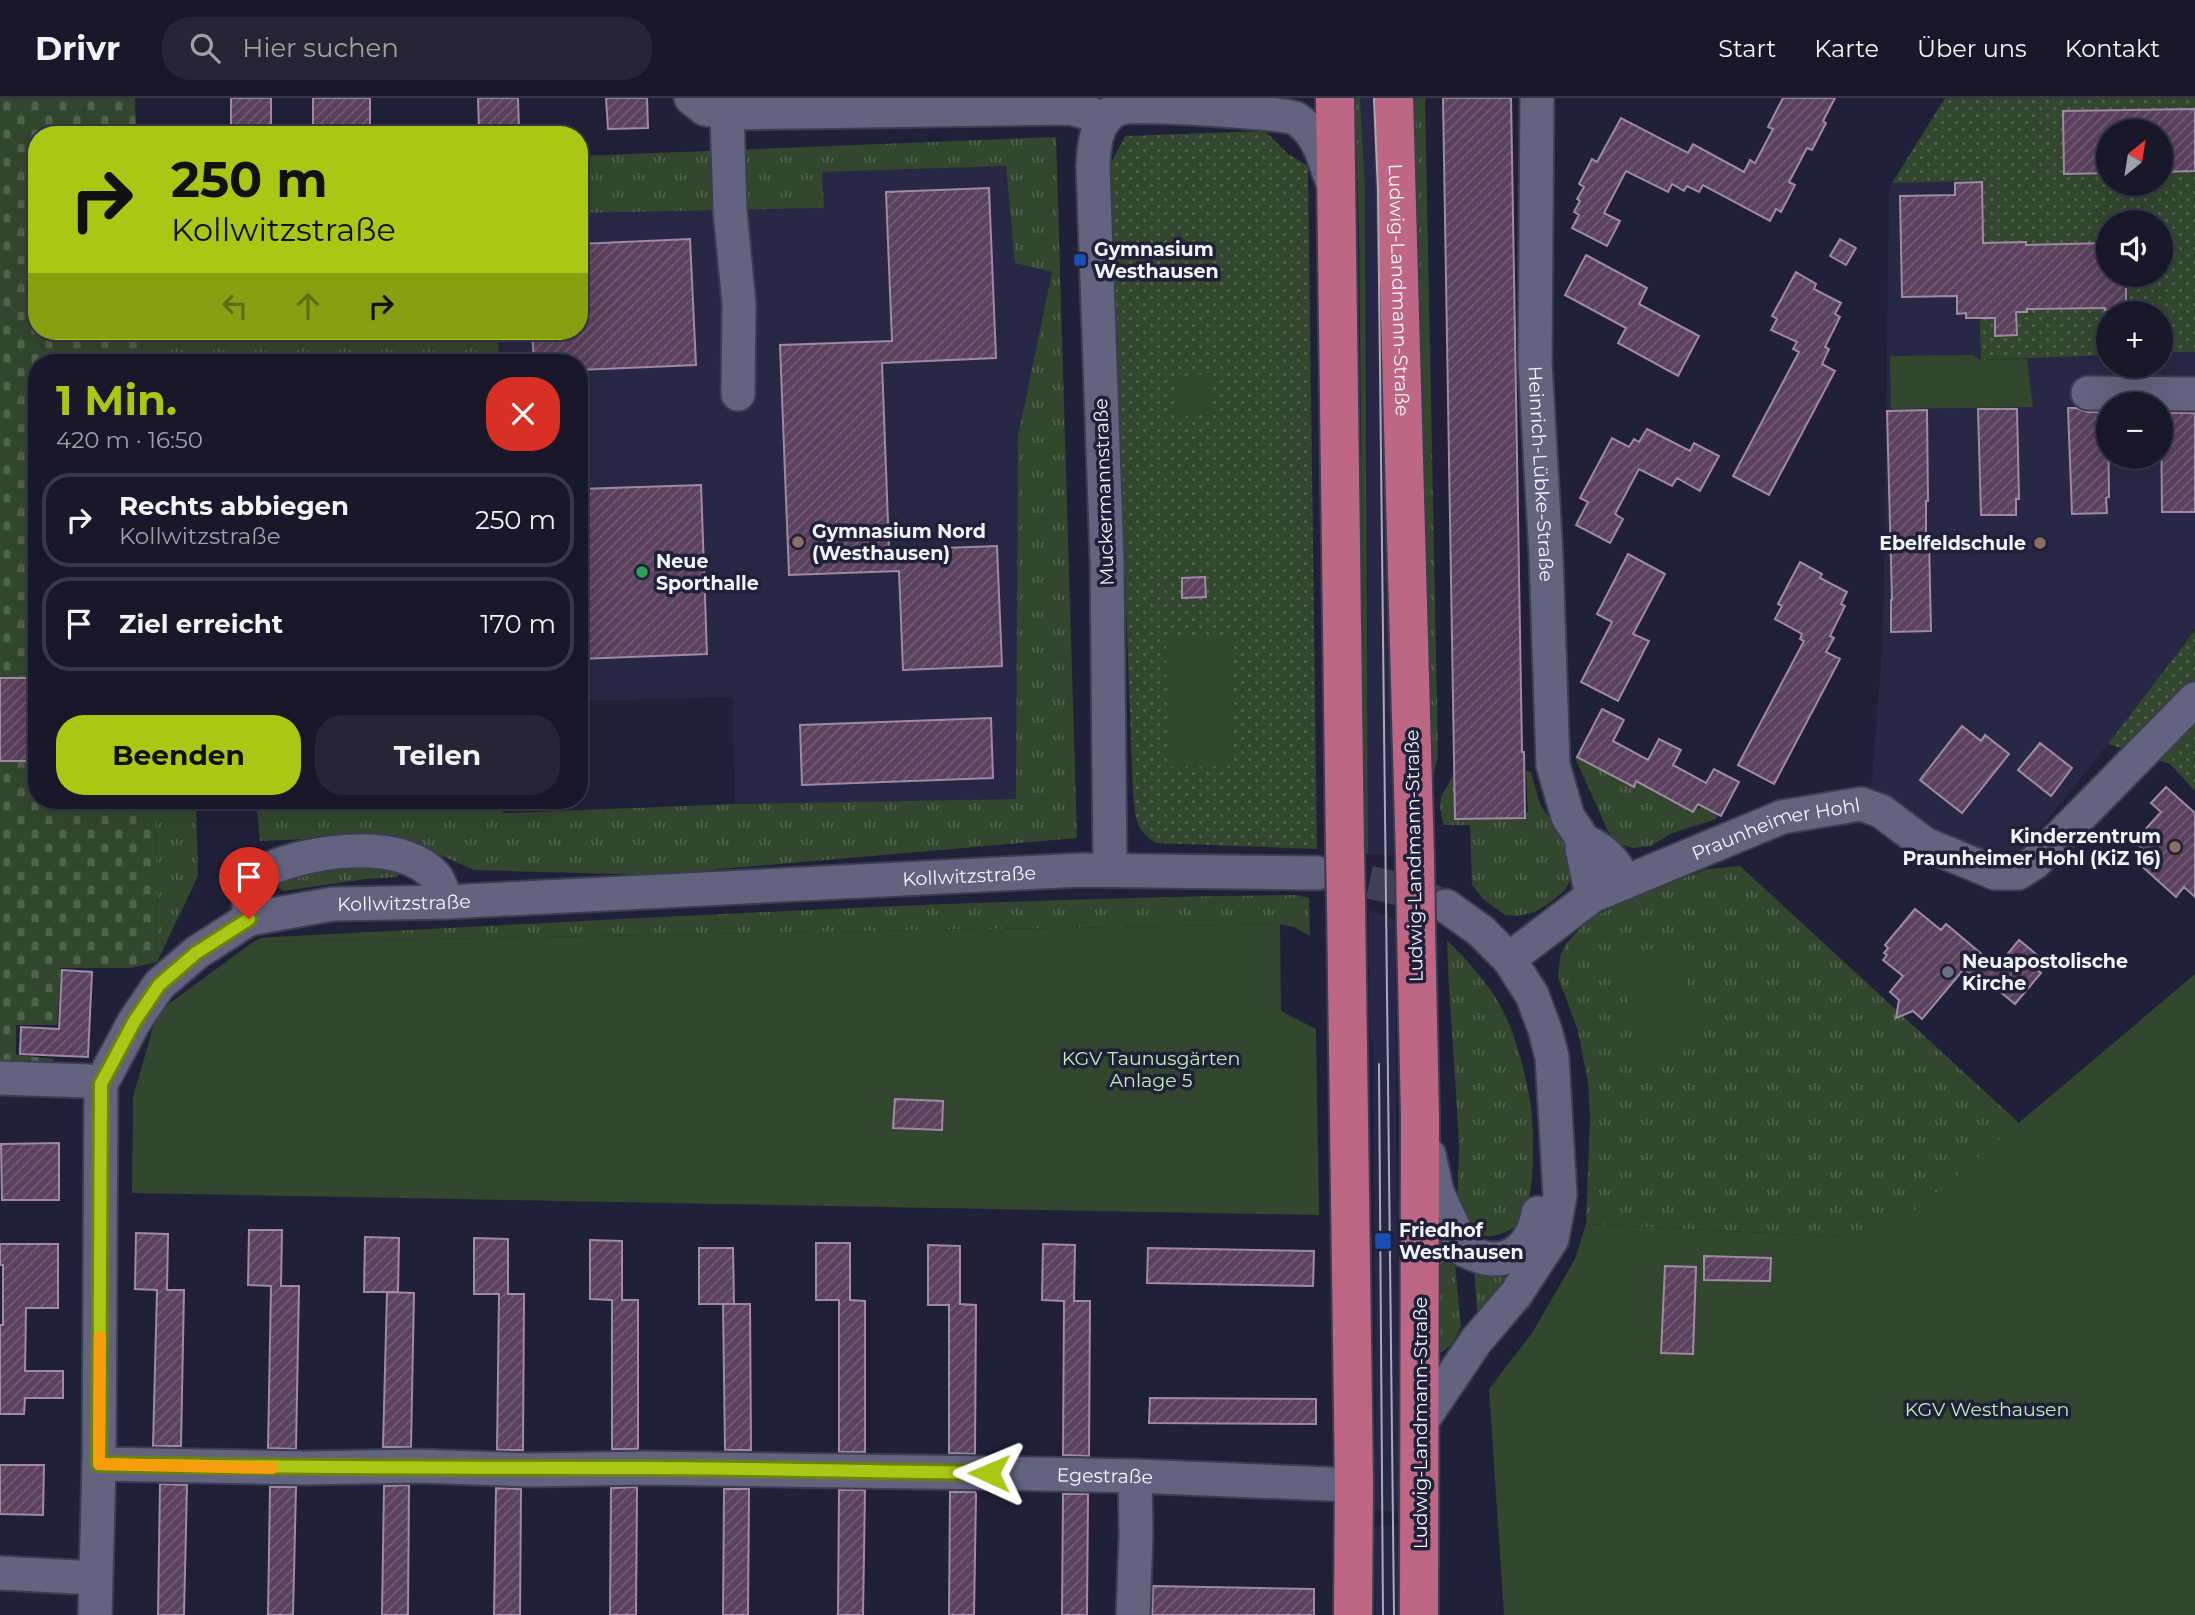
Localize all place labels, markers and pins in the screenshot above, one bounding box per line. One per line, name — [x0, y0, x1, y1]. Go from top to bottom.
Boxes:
place label: Gymnasium Westhausen — [1094, 238, 1219, 283]
marker: Gymnasium Westhausen — [1072, 252, 1088, 268]
place label: Gymnasium Nord (Westhausen) — [812, 520, 986, 565]
place label: Ebelfeldschule — [1879, 532, 2026, 555]
marker: Gymnasium Nord (Westhausen) — [790, 534, 806, 550]
marker: Ebelfeldschule — [2032, 535, 2048, 551]
place label: Neue Sporthalle — [656, 550, 759, 595]
marker: Neue Sporthalle — [634, 564, 650, 580]
place label: Kinderzentrum Praunheimer Hohl (KiZ 16) — [1902, 825, 2161, 870]
marker: Kinderzentrum Praunheimer Hohl (KiZ 16) — [2167, 839, 2183, 855]
pin — [219, 847, 279, 919]
place label: Neuapostolische Kirche — [1962, 950, 2128, 995]
marker: Neuapostolische Kirche — [1940, 964, 1956, 980]
place label: Friedhof Westhausen — [1399, 1219, 1524, 1264]
marker: Friedhof Westhausen — [1373, 1231, 1393, 1251]

